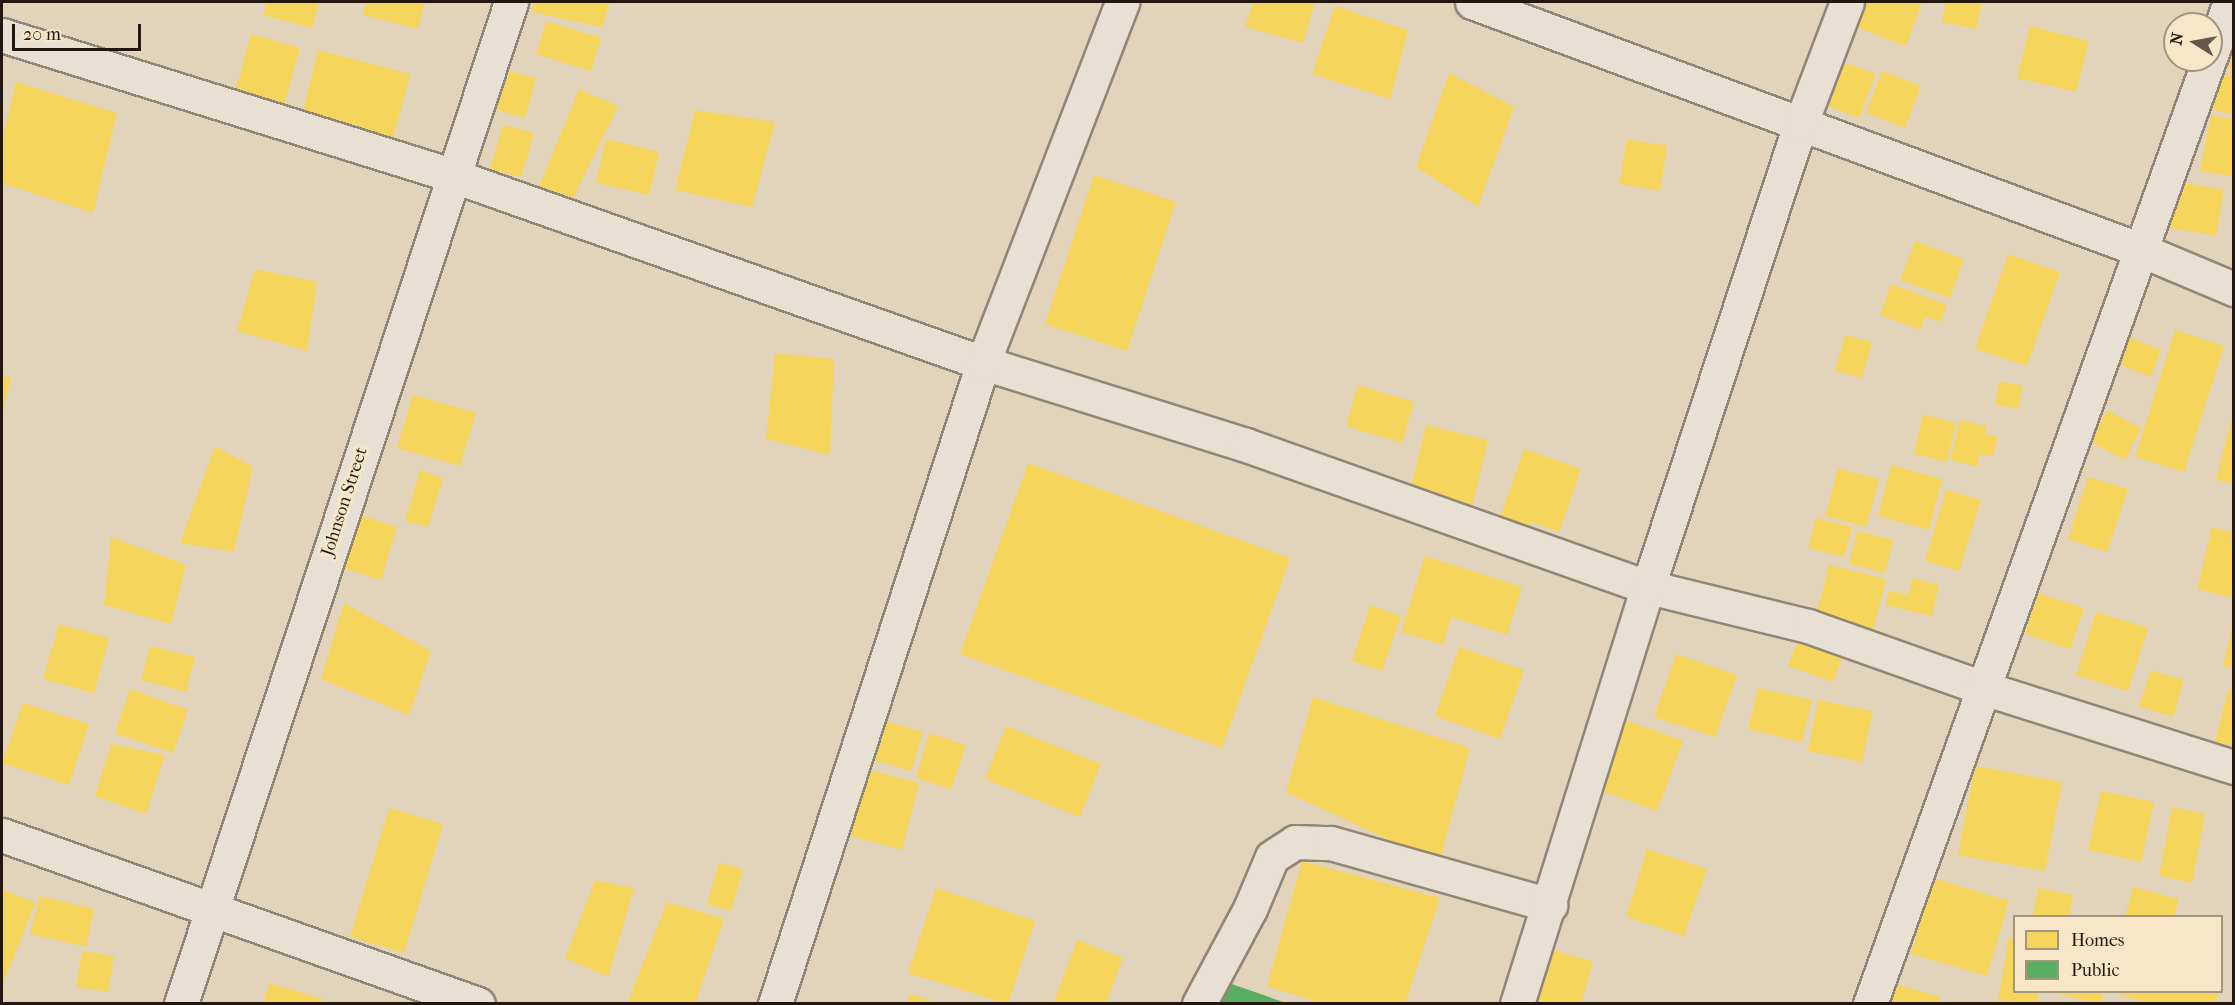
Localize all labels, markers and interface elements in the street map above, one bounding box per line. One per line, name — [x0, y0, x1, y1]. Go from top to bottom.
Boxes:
scale bar — [15, 12, 144, 50]
north arrow — [2163, 12, 2223, 72]
text: 20 m — [23, 24, 61, 45]
text: N — [2166, 31, 2187, 47]
street label: Johnson Street — [317, 445, 373, 559]
legend — [2013, 915, 2223, 993]
text: Homes — [2071, 930, 2125, 951]
text: Public — [2071, 960, 2119, 981]

